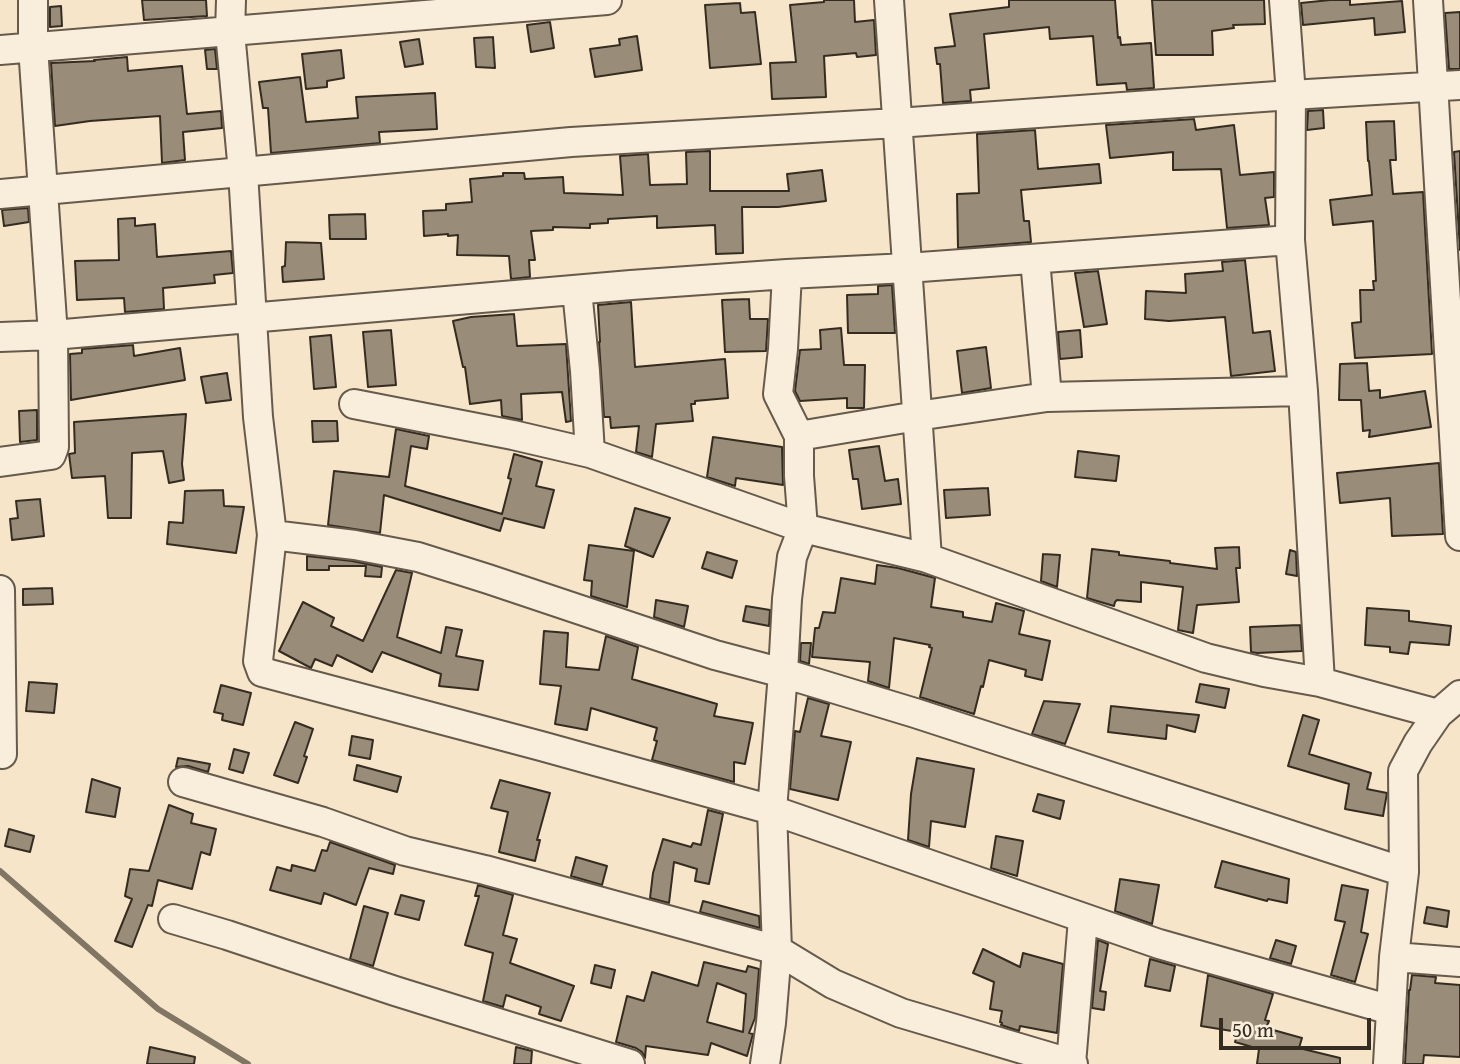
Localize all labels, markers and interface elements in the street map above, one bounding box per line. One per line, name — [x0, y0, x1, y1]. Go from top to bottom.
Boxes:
scale bar — [1222, 1004, 1374, 1048]
text: 50 m — [1232, 1014, 1274, 1045]

